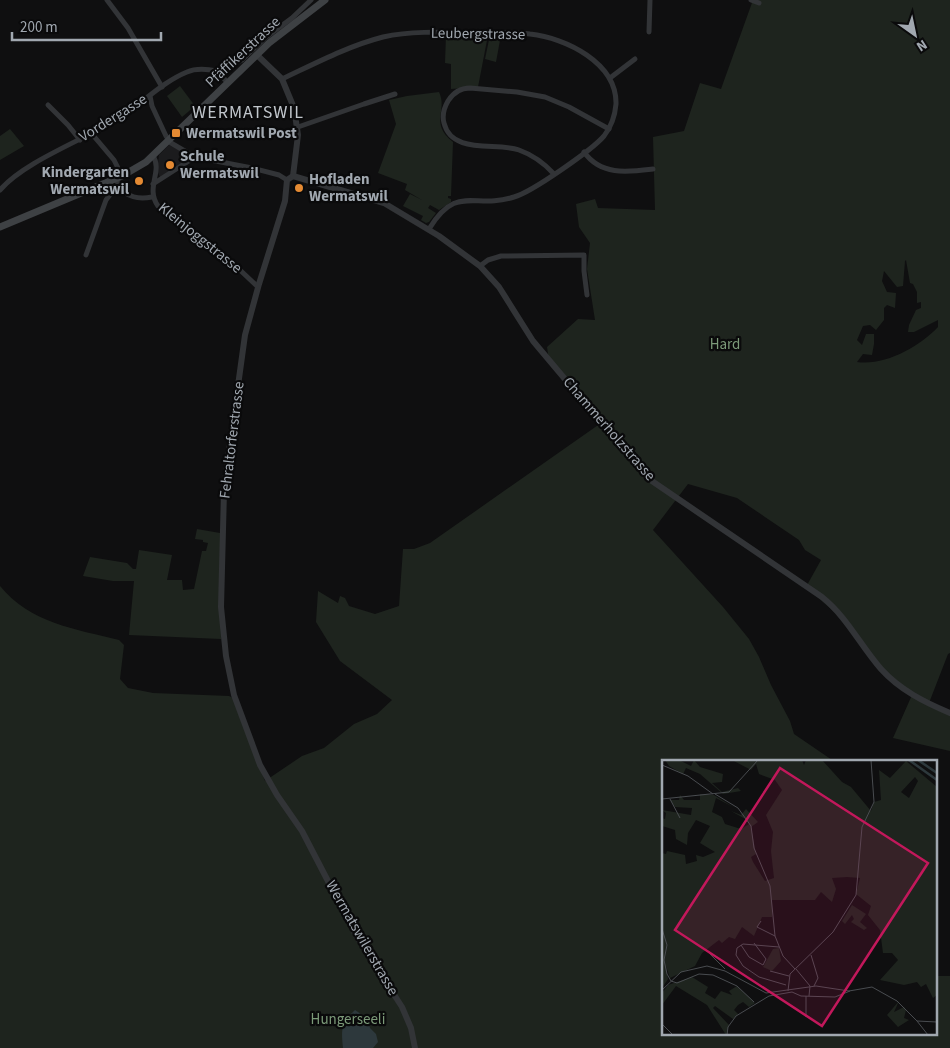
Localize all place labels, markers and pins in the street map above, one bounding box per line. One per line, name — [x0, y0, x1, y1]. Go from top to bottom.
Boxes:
place label: Wermatswil Post — [186, 123, 297, 144]
marker: Wermatswil Post — [170, 127, 182, 139]
place label: Schule Wermatswil — [180, 146, 259, 184]
marker: Schule Wermatswil — [164, 159, 176, 171]
place label: Kindergarten Wermatswil — [41, 162, 130, 200]
place label: Hofladen Wermatswil — [309, 169, 388, 207]
marker: Kindergarten Wermatswil — [133, 175, 145, 187]
marker: Hofladen Wermatswil — [293, 182, 305, 194]

